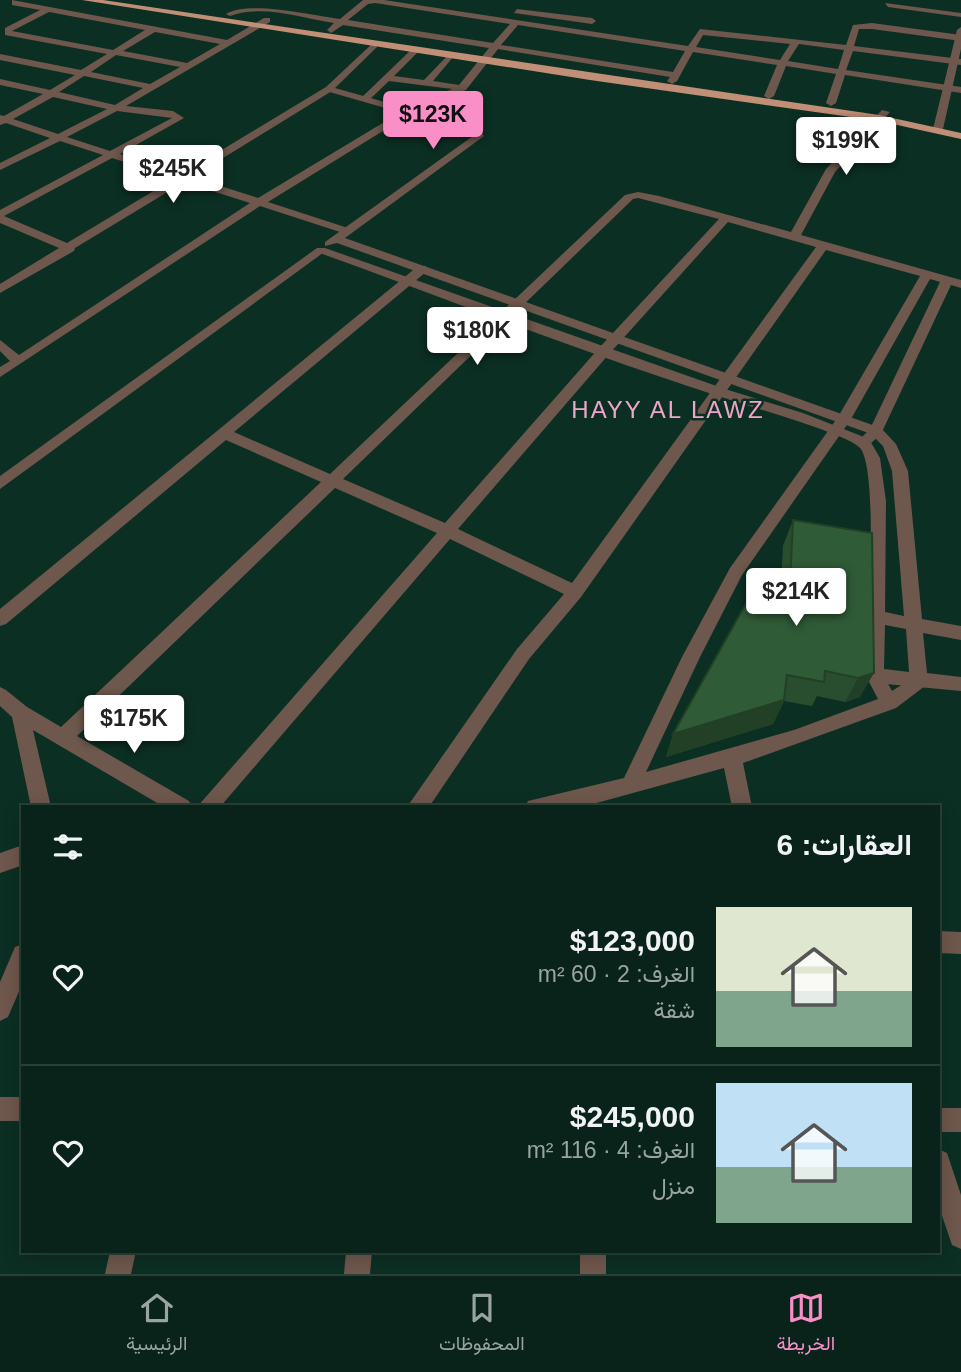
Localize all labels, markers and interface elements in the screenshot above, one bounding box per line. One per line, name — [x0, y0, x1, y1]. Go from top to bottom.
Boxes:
pin: $123K — [384, 92, 482, 151]
text: $123K — [399, 101, 467, 127]
pin: $199K — [797, 118, 895, 177]
text: $199K — [812, 127, 880, 153]
pin: $245K — [124, 146, 222, 205]
text: $245K — [139, 155, 207, 181]
pin: $180K — [428, 308, 526, 367]
text: $180K — [443, 317, 511, 343]
district label: HAYY AL LAWZ — [571, 396, 765, 423]
pin: $214K — [747, 568, 845, 628]
text: $214K — [762, 578, 830, 604]
pin: $175K — [85, 696, 183, 755]
text: $175K — [100, 705, 168, 731]
icon: filters — [49, 828, 87, 866]
text: العقارات: 6 — [776, 828, 912, 861]
text: $123,000 — [570, 924, 695, 957]
icon: home — [772, 935, 856, 1019]
icon: heart — [49, 958, 87, 996]
text: الغرف: 2 · 60 m² — [538, 961, 695, 987]
text: شقة — [653, 997, 695, 1023]
text: $245,000 — [570, 1100, 695, 1133]
icon: home — [772, 1111, 856, 1195]
icon: heart — [49, 1134, 87, 1172]
text: الغرف: 4 · 116 m² — [527, 1137, 695, 1163]
text: منزل — [652, 1173, 695, 1199]
tab: الرئيسية — [126, 1289, 187, 1360]
tab: المحفوظات — [439, 1289, 525, 1360]
tab: الخريطة — [776, 1289, 835, 1360]

